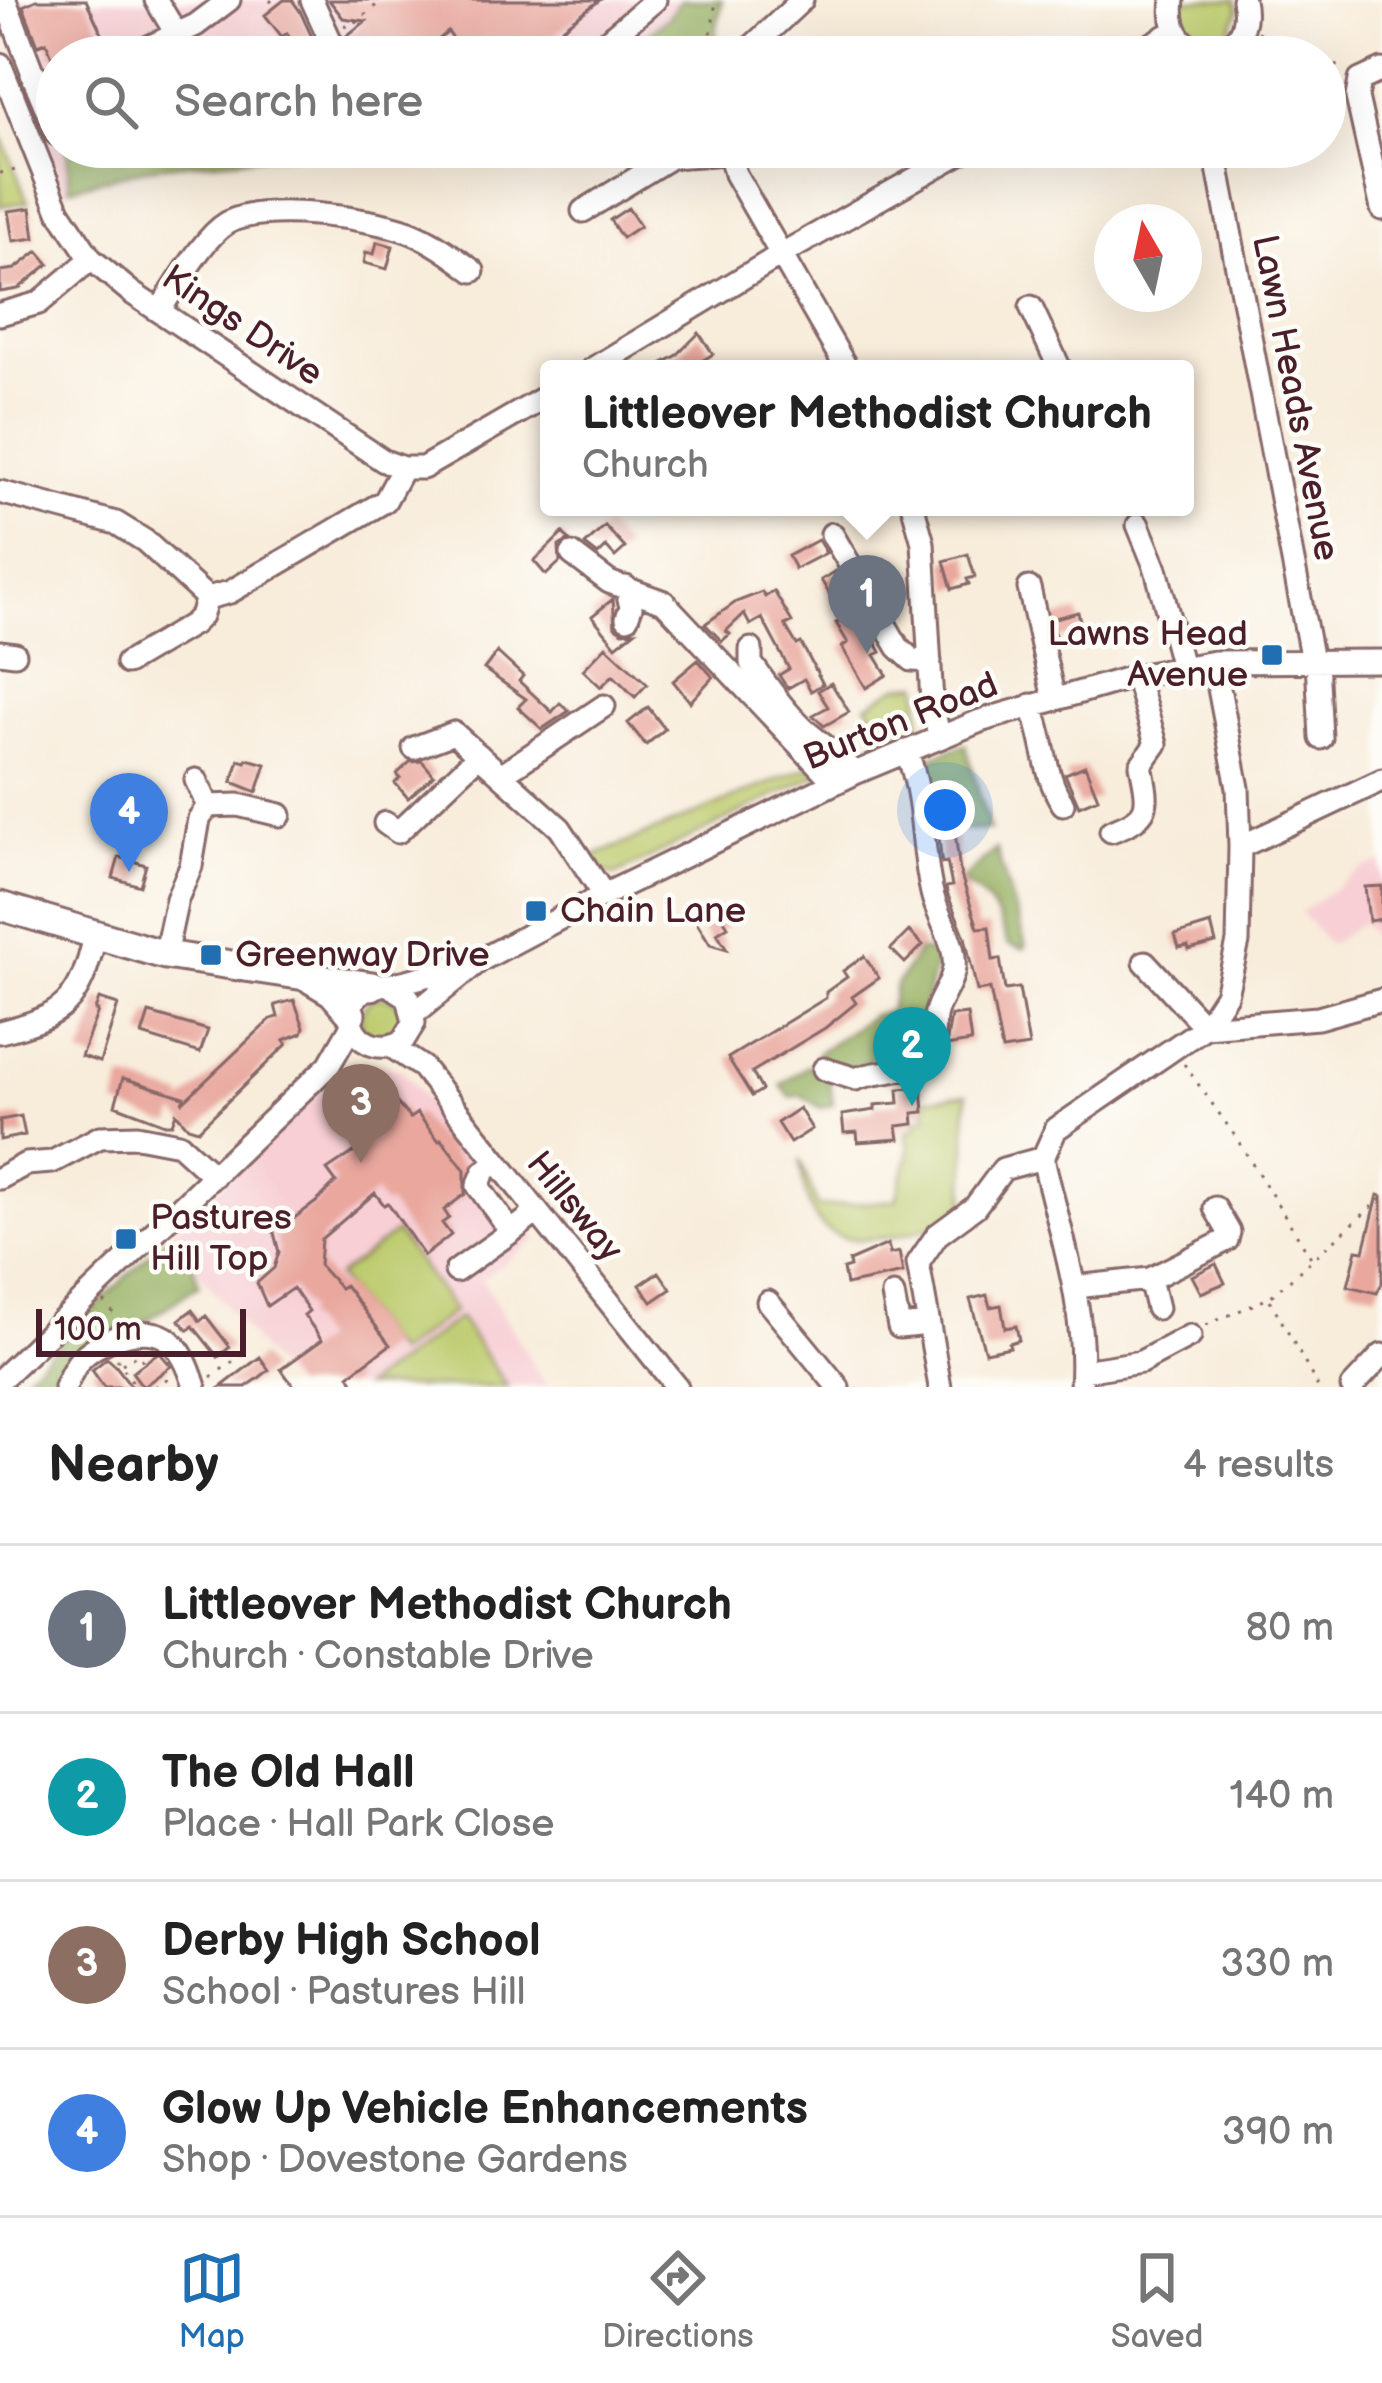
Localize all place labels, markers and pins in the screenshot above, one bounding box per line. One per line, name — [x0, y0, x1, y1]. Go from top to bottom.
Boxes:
pin: 1 — [828, 555, 906, 654]
place label: Lawns Head Avenue — [1047, 613, 1248, 697]
marker: Lawns Head Avenue — [1259, 642, 1285, 668]
pin: 4 — [90, 773, 168, 872]
place label: Chain Lane — [560, 890, 746, 933]
marker: Chain Lane — [523, 898, 549, 924]
place label: Greenway Drive — [235, 934, 490, 977]
marker: Greenway Drive — [198, 942, 224, 968]
pin: 2 — [873, 1007, 951, 1106]
pin: 3 — [322, 1064, 400, 1163]
place label: Pastures Hill Top — [150, 1197, 292, 1281]
marker: Pastures Hill Top — [113, 1226, 139, 1252]

